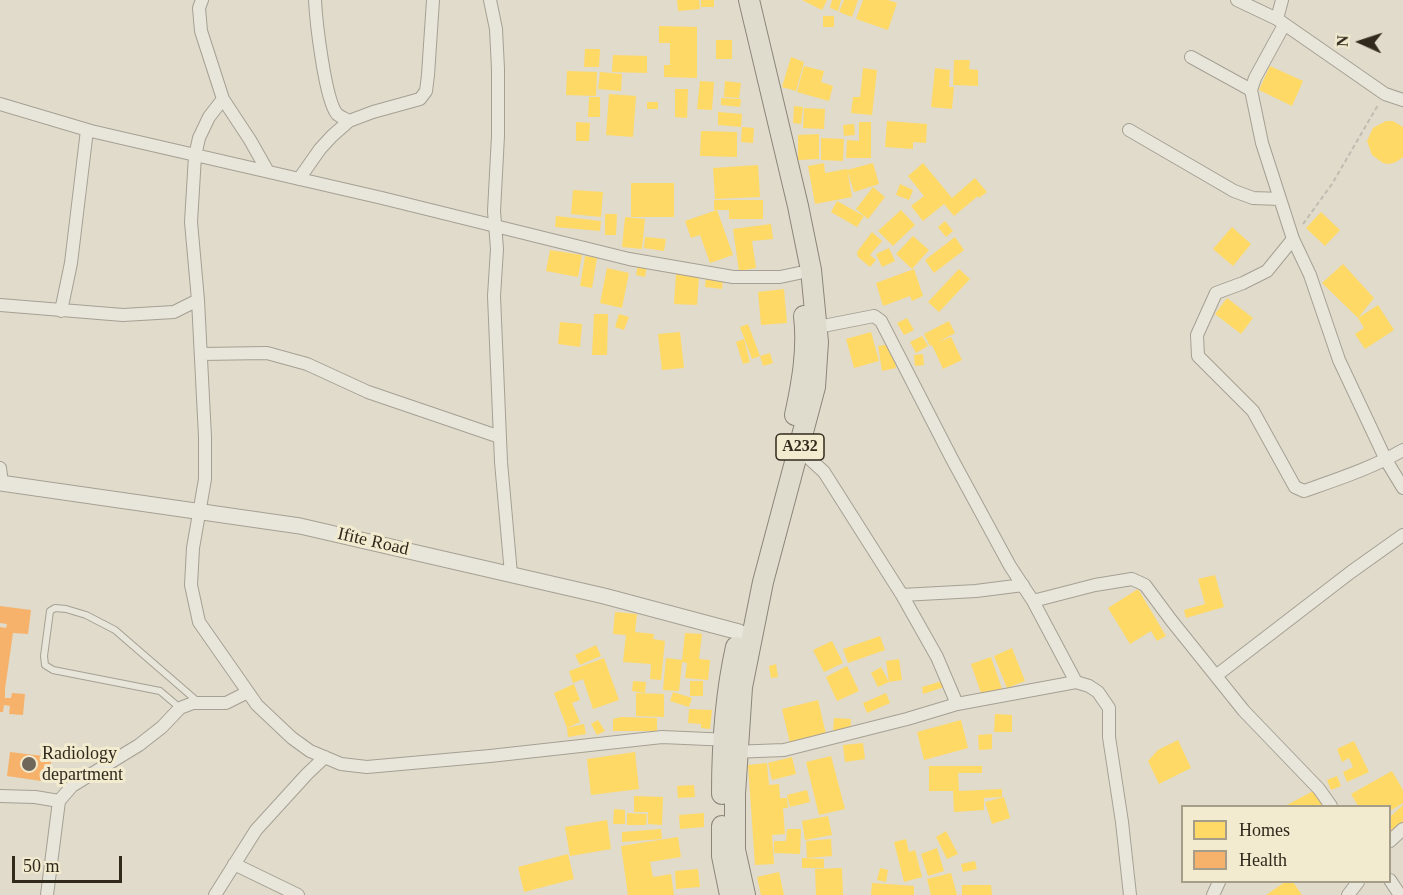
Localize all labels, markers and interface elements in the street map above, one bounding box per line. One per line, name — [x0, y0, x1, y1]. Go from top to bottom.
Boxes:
north arrow — [1331, 12, 1391, 72]
text: N — [1334, 35, 1351, 47]
road number: A232 — [776, 434, 824, 460]
street label: Ifite Road — [335, 523, 411, 561]
place label: Radiology department — [42, 743, 123, 786]
marker: Radiology department — [20, 755, 38, 773]
legend — [1181, 805, 1391, 883]
text: Homes — [1239, 820, 1290, 840]
scale bar — [15, 844, 124, 882]
text: Health — [1239, 850, 1287, 870]
text: 50 m — [23, 856, 60, 876]

